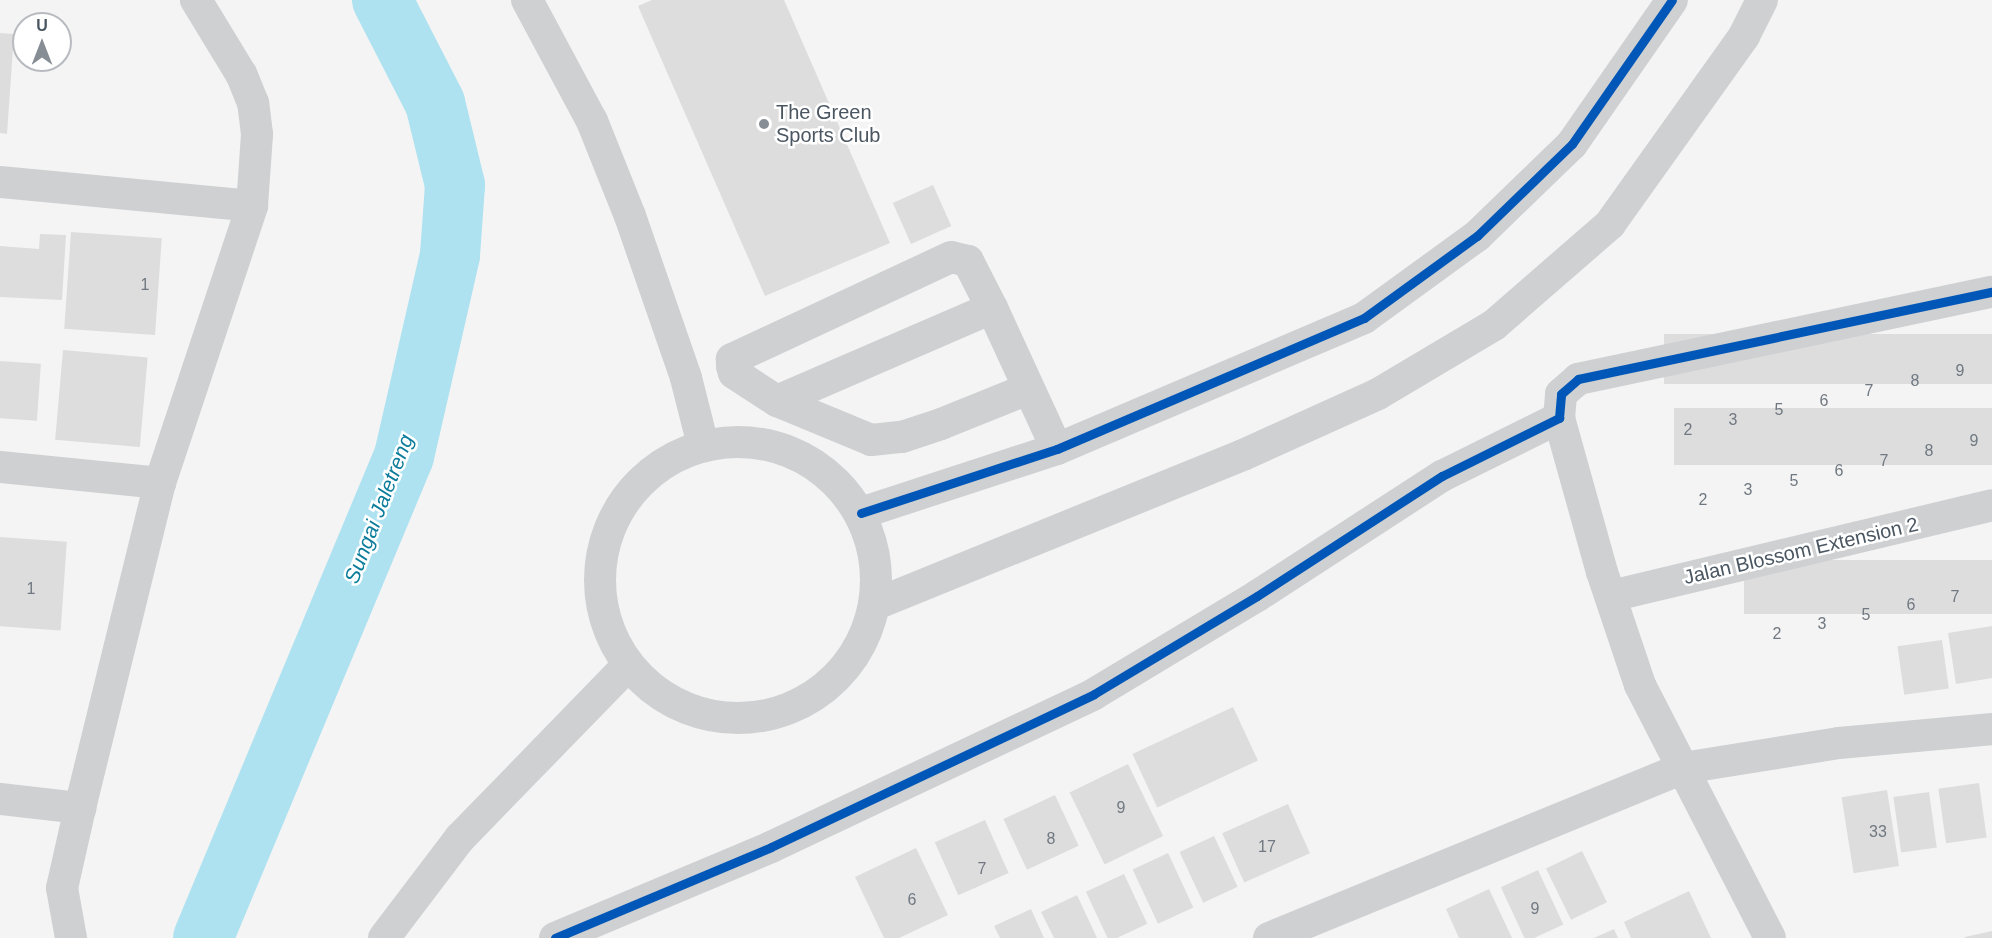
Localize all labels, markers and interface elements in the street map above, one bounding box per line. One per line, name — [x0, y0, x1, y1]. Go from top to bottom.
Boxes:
north arrow — [12, 12, 72, 72]
text: U — [36, 17, 48, 34]
place label: The Green Sports Club — [776, 100, 880, 147]
marker: The Green Sports Club — [757, 117, 771, 131]
house number: 1 — [141, 275, 149, 295]
house number: 9 — [1956, 361, 1964, 381]
house number: 8 — [1911, 371, 1919, 391]
house number: 7 — [1865, 381, 1873, 401]
house number: 6 — [1820, 391, 1828, 411]
house number: 5 — [1775, 400, 1783, 420]
house number: 3 — [1729, 410, 1737, 430]
house number: 2 — [1684, 420, 1692, 440]
water label: Sungai Jaletreng — [339, 431, 419, 587]
house number: 9 — [1970, 431, 1978, 451]
house number: 8 — [1925, 441, 1933, 461]
house number: 7 — [1880, 451, 1888, 471]
house number: 6 — [1835, 461, 1843, 481]
house number: 5 — [1790, 471, 1798, 491]
house number: 3 — [1744, 480, 1752, 500]
house number: 2 — [1699, 490, 1707, 510]
street label: Jalan Blossom Extension 2 — [1681, 512, 1921, 590]
house number: 1 — [27, 579, 35, 599]
house number: 7 — [1951, 587, 1959, 607]
house number: 6 — [1907, 595, 1915, 615]
house number: 5 — [1862, 605, 1870, 625]
house number: 3 — [1818, 614, 1826, 634]
house number: 2 — [1773, 624, 1781, 644]
house number: 9 — [1117, 798, 1125, 818]
house number: 33 — [1869, 822, 1887, 842]
house number: 8 — [1047, 829, 1055, 849]
house number: 17 — [1258, 837, 1276, 857]
house number: 7 — [978, 859, 986, 879]
house number: 6 — [908, 890, 916, 910]
house number: 9 — [1531, 899, 1539, 919]

